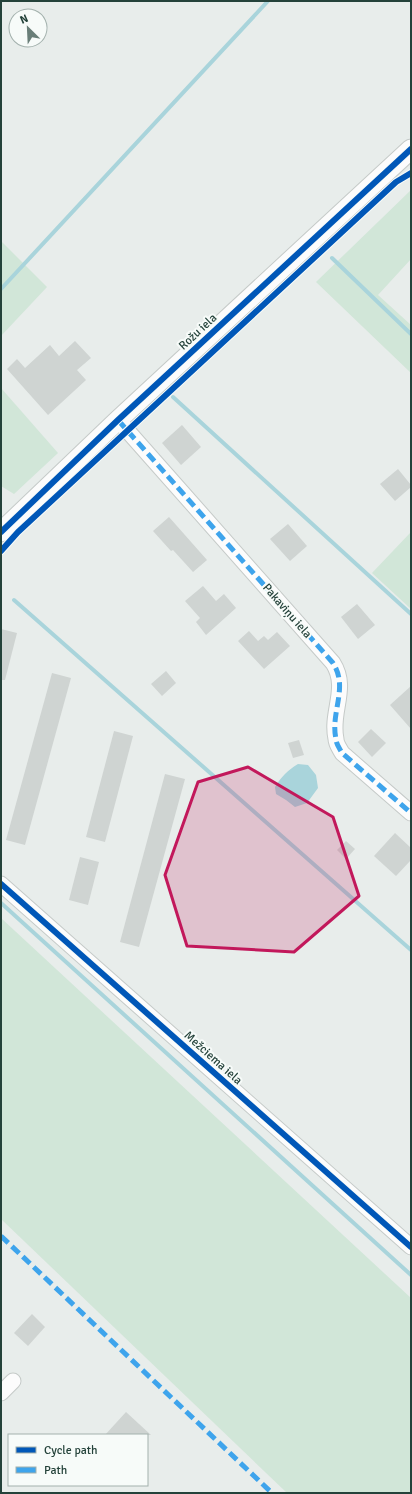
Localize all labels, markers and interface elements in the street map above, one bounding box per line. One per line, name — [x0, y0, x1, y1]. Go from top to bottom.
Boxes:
north arrow — [8, 8, 48, 48]
text: N — [18, 12, 30, 27]
street label: Rožu iela — [176, 311, 220, 353]
street label: Pakaviņu iela — [259, 581, 315, 641]
street label: Mežciema iela — [181, 1028, 245, 1088]
legend — [8, 1434, 148, 1486]
text: Cycle path — [44, 1443, 97, 1458]
text: Path — [44, 1463, 67, 1478]

